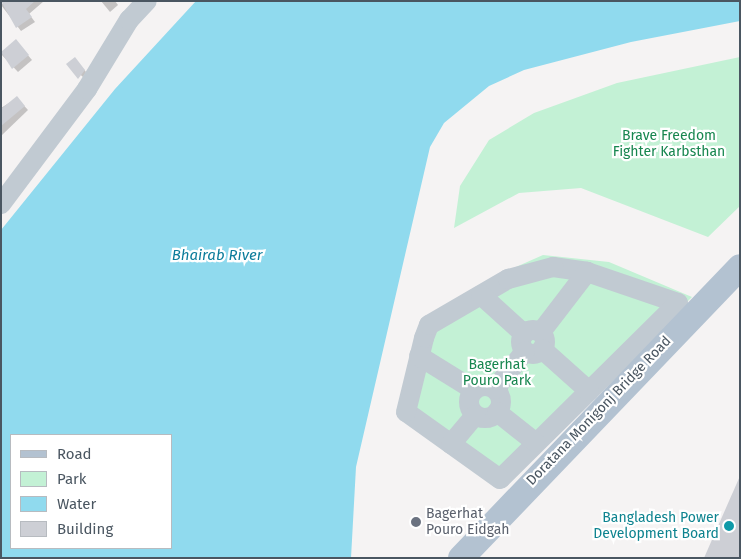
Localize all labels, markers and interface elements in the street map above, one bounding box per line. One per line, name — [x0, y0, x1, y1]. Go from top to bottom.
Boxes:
park label: Brave Freedom Fighter Karbsthan — [613, 128, 725, 160]
water label: Bhairab River — [172, 247, 262, 265]
street label: Doratana Monigonj Bridge Road — [523, 333, 675, 489]
park label: Bagerhat Pouro Park — [463, 357, 531, 390]
legend — [10, 434, 172, 549]
text: Road — [57, 445, 92, 463]
text: Park — [57, 470, 87, 488]
text: Water — [57, 495, 96, 513]
place label: Bagerhat Pouro Eidgah — [426, 506, 510, 538]
place label: Bangladesh Power Development Board — [593, 510, 719, 542]
marker: Bagerhat Pouro Eidgah — [410, 516, 422, 528]
text: Building — [57, 520, 113, 538]
marker: Bangladesh Power Development Board — [723, 520, 735, 532]

